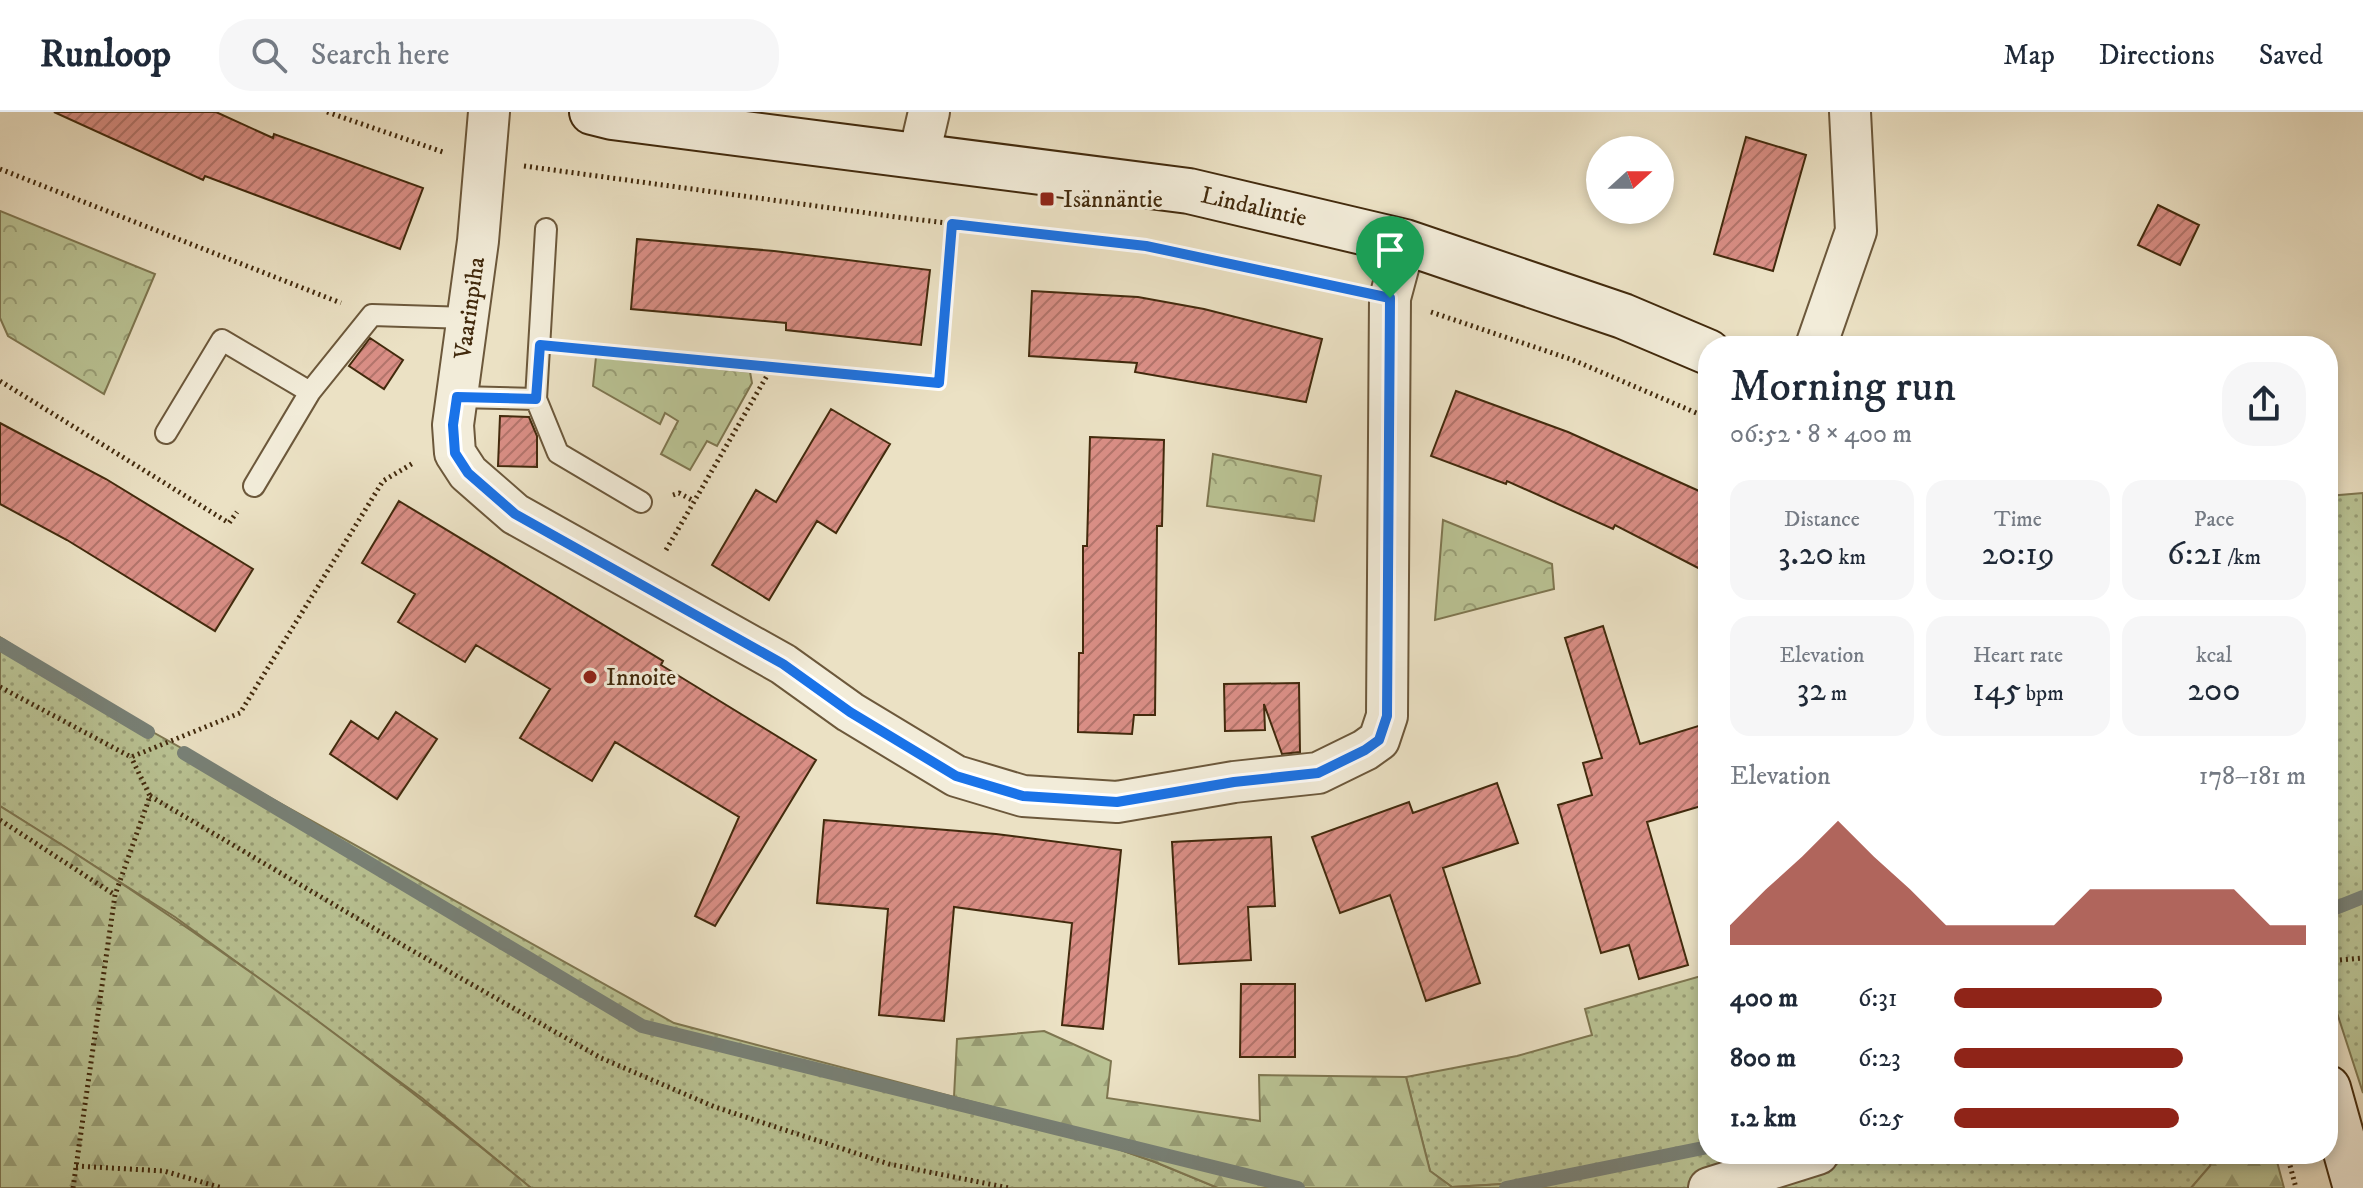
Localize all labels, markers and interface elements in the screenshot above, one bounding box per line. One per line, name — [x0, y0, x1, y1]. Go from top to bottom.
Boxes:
search box — [219, 19, 779, 91]
text: Runloop — [40, 31, 171, 79]
icon: search — [247, 33, 291, 77]
text: Search here — [311, 37, 449, 74]
text: Map — [2003, 38, 2055, 73]
text: Directions — [2099, 38, 2215, 73]
text: Saved — [2259, 38, 2323, 73]
north arrow — [1586, 136, 1674, 224]
map controls — [1586, 136, 1674, 224]
street label: Lindalintie — [1198, 180, 1310, 234]
place label: Isännäntie — [1063, 185, 1163, 215]
marker: Isännäntie — [1038, 190, 1056, 208]
pin — [1356, 216, 1424, 298]
icon: arrive — [1368, 228, 1412, 272]
street label: Vaarinpiha — [448, 254, 492, 362]
text: Morning run — [1730, 360, 1956, 415]
button: share — [2222, 362, 2306, 446]
text: 06:52 · 8 × 400 m — [1730, 418, 1912, 451]
text: Distance — [1784, 506, 1860, 533]
text: Time — [1994, 506, 2042, 533]
text: Pace — [2194, 506, 2234, 533]
text: 3.20 — [1778, 533, 1834, 575]
text: 20:19 — [1981, 533, 2055, 575]
text: 6:21 — [2167, 533, 2223, 575]
text: km — [1834, 544, 1866, 571]
text: /km — [2223, 544, 2261, 571]
text: Elevation — [1779, 642, 1865, 669]
text: Heart rate — [1973, 642, 2063, 669]
text: kcal — [2196, 642, 2232, 669]
place label: Innoite — [606, 663, 676, 693]
marker: Innoite — [581, 668, 599, 686]
text: 32 — [1797, 669, 1826, 711]
text: 145 — [1972, 669, 2021, 711]
text: 200 — [2187, 669, 2241, 711]
text: m — [1826, 680, 1847, 707]
text: bpm — [2021, 680, 2064, 707]
text: Elevation — [1730, 760, 1831, 793]
text: 178–181 m — [2199, 760, 2306, 793]
text: 400 m — [1730, 982, 1798, 1015]
text: 6:31 — [1858, 982, 1898, 1015]
text: 800 m — [1730, 1042, 1796, 1075]
text: 6:23 — [1858, 1042, 1901, 1075]
text: 1.2 km — [1730, 1102, 1796, 1135]
text: 6:25 — [1858, 1102, 1904, 1135]

